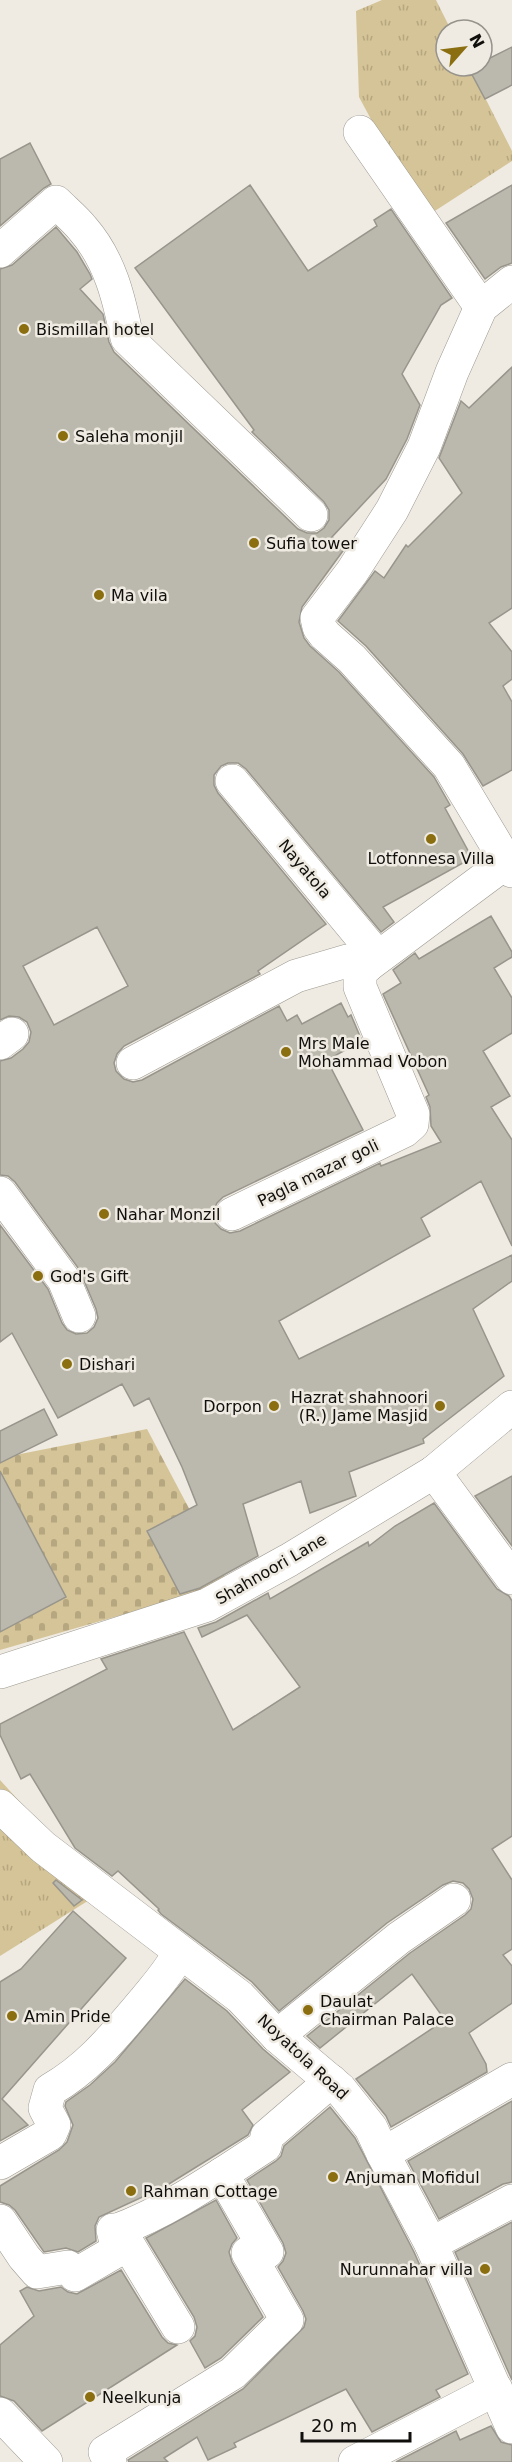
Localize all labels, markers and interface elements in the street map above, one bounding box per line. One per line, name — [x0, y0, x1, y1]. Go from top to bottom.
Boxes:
north arrow — [434, 18, 494, 78]
text: N — [465, 31, 488, 52]
place label: Bismillah hotel — [36, 320, 154, 339]
marker: Bismillah hotel — [17, 322, 31, 336]
place label: Saleha monjil — [75, 427, 183, 446]
marker: Saleha monjil — [56, 429, 70, 443]
place label: Sufia tower — [266, 534, 357, 553]
marker: Sufia tower — [247, 536, 261, 550]
place label: Ma vila — [111, 586, 168, 605]
marker: Ma vila — [92, 588, 106, 602]
marker: Lotfonnesa Villa — [424, 832, 438, 846]
street label: Nayatola — [275, 836, 335, 902]
place label: Lotfonnesa Villa — [367, 849, 495, 868]
place label: Mrs Male Mohammad Vobon — [298, 1034, 447, 1071]
marker: Mrs Male Mohammad Vobon — [279, 1045, 293, 1059]
street label: Pagla mazar goli — [254, 1135, 382, 1211]
place label: Nahar Monzil — [116, 1205, 220, 1224]
marker: Nahar Monzil — [97, 1207, 111, 1221]
place label: God's Gift — [50, 1267, 129, 1286]
marker: God's Gift — [31, 1269, 45, 1283]
place label: Dishari — [79, 1355, 135, 1374]
marker: Dishari — [60, 1357, 74, 1371]
place label: Hazrat shahnoori (R.) Jame Masjid — [291, 1388, 428, 1425]
place label: Dorpon — [203, 1397, 262, 1416]
marker: Dorpon — [267, 1399, 281, 1413]
marker: Hazrat shahnoori (R.) Jame Masjid — [433, 1399, 447, 1413]
street label: Shahnoori Lane — [212, 1530, 330, 1608]
place label: Daulat Chairman Palace — [320, 1992, 454, 2029]
marker: Daulat Chairman Palace — [301, 2003, 315, 2017]
place label: Amin Pride — [24, 2007, 111, 2026]
marker: Amin Pride — [5, 2009, 19, 2023]
street label: Noyatola Road — [254, 2010, 352, 2104]
place label: Anjuman Mofidul — [345, 2168, 480, 2187]
marker: Anjuman Mofidul — [326, 2170, 340, 2184]
place label: Rahman Cottage — [143, 2182, 278, 2201]
marker: Rahman Cottage — [124, 2184, 138, 2198]
place label: Nurunnahar villa — [340, 2260, 473, 2279]
marker: Nurunnahar villa — [478, 2262, 492, 2276]
place label: Neelkunja — [102, 2388, 181, 2407]
marker: Neelkunja — [83, 2390, 97, 2404]
scale bar — [302, 2405, 410, 2443]
text: 20 m — [311, 2415, 357, 2436]

